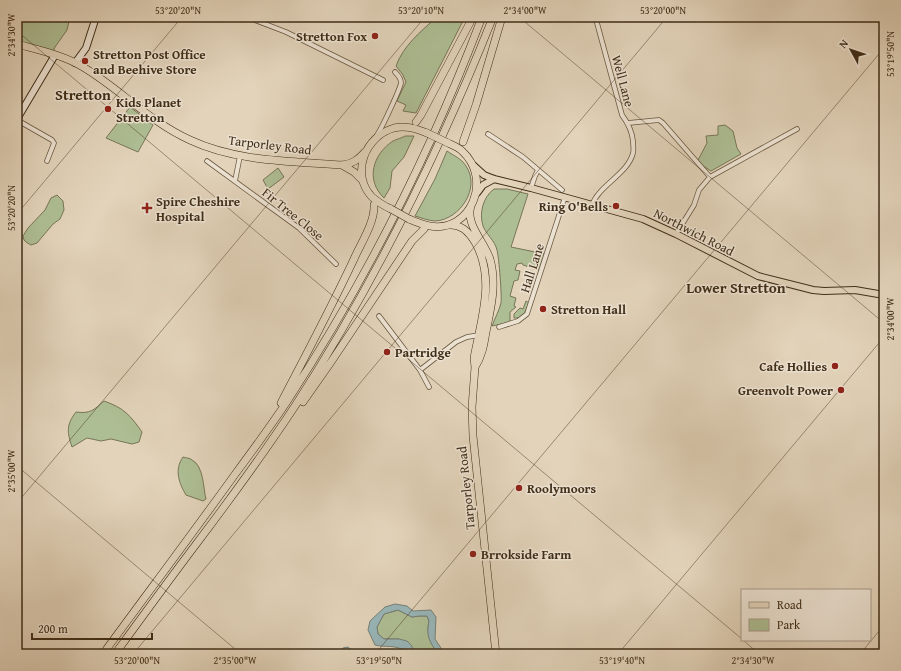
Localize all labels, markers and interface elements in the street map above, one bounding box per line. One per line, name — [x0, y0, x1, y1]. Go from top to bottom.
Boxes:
text: 53°20'20"N — [155, 3, 201, 18]
text: 53°20'10"N — [398, 3, 444, 18]
text: 2°34'00"W — [503, 3, 547, 18]
text: 53°20'00"N — [640, 3, 686, 18]
text: 2°34'30"W — [4, 13, 19, 57]
place label: Stretton Fox — [296, 27, 367, 46]
north arrow — [831, 30, 871, 70]
marker: Stretton Fox — [370, 31, 380, 41]
text: 53°19'50"N — [883, 31, 898, 77]
text: N — [835, 35, 852, 52]
place label: Stretton Post Office and Beehive Store — [93, 45, 206, 79]
street label: Well Lane — [607, 53, 639, 109]
marker: Stretton Post Office and Beehive Store — [80, 56, 90, 66]
district label: Stretton — [55, 84, 111, 105]
place label: Kids Planet Stretton — [116, 93, 181, 127]
marker: Kids Planet Stretton — [103, 104, 113, 114]
street label: Tarporley Road — [227, 130, 313, 160]
street label: Fir Tree Close — [258, 183, 328, 245]
text: 53°20'20"N — [4, 185, 19, 231]
place label: Spire Cheshire Hospital — [156, 192, 240, 226]
place label: Ring O'Bells — [539, 197, 608, 216]
marker: Ring O'Bells — [611, 201, 621, 211]
marker: Spire Cheshire Hospital — [141, 202, 153, 214]
street label: Northwich Road — [650, 204, 738, 261]
street label: Hall Lane — [515, 241, 549, 295]
district label: Lower Stretton — [686, 277, 786, 298]
text: 2°34'00"W — [883, 297, 898, 341]
place label: Stretton Hall — [551, 300, 626, 319]
marker: Stretton Hall — [538, 304, 548, 314]
place label: Partridge — [395, 343, 451, 362]
marker: Partridge — [382, 347, 392, 357]
place label: Cafe Hollies — [759, 357, 827, 376]
marker: Cafe Hollies — [830, 361, 840, 371]
place label: Greenvolt Power — [738, 381, 833, 400]
marker: Greenvolt Power — [836, 385, 846, 395]
street label: Tarporley Road — [452, 445, 480, 531]
text: 2°35'00"W — [4, 449, 19, 493]
place label: Roolymoors — [527, 479, 597, 498]
marker: Roolymoors — [514, 483, 524, 493]
place label: Brrokside Farm — [481, 545, 572, 564]
marker: Brrokside Farm — [468, 549, 478, 559]
legend — [741, 589, 871, 641]
text: Road — [777, 596, 803, 613]
scale bar — [32, 615, 152, 641]
text: Park — [777, 616, 801, 633]
text: 200 m — [38, 620, 68, 637]
text: 53°20'00"N — [114, 653, 160, 668]
text: 2°35'00"W — [213, 653, 257, 668]
text: 53°19'50"N — [356, 653, 402, 668]
text: 53°19'40"N — [599, 653, 645, 668]
text: 2°34'30"W — [731, 653, 775, 668]

